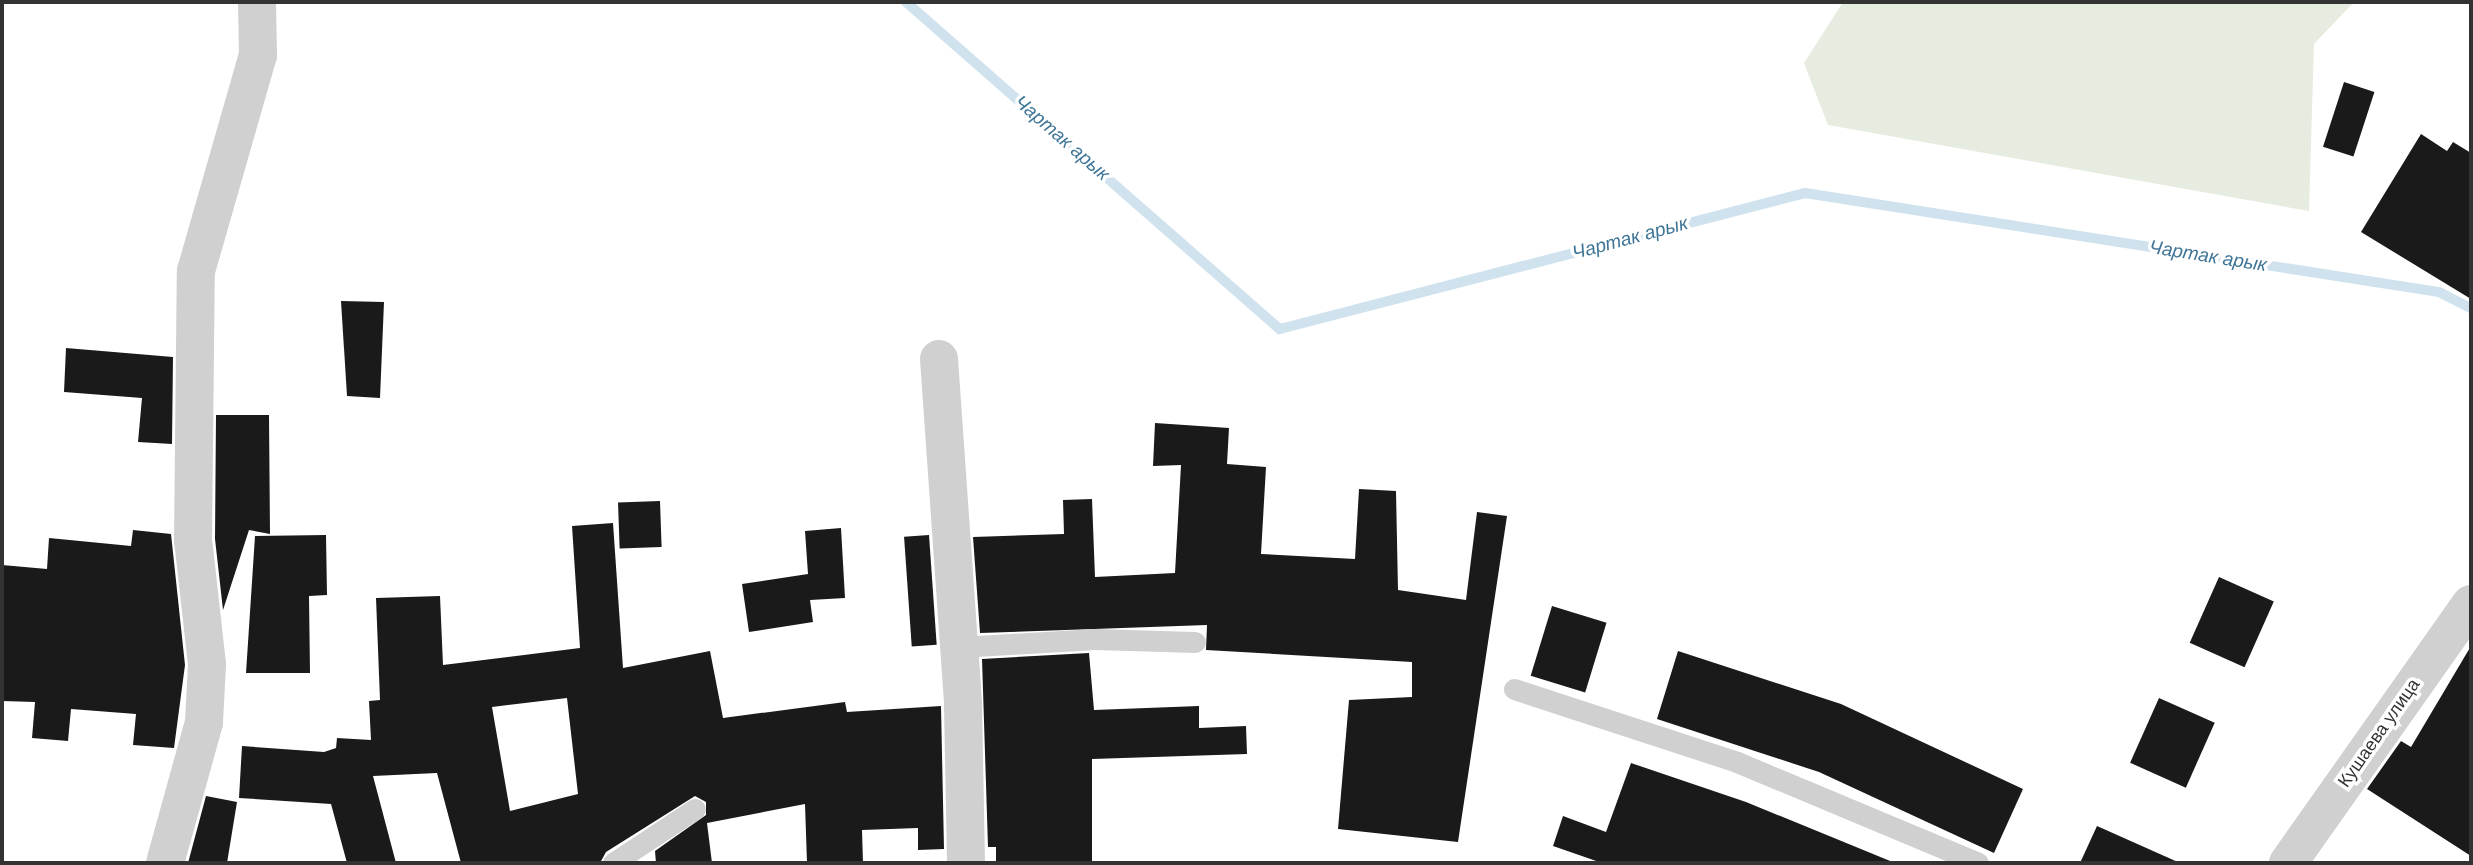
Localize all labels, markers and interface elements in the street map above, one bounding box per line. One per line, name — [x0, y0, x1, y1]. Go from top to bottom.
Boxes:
water label: Чартак арык — [1010, 91, 1114, 185]
water label: Чартак арык — [1570, 212, 1690, 264]
water label: Чартак арык — [2148, 235, 2268, 277]
street label: Кушаева улица — [2334, 675, 2424, 791]

